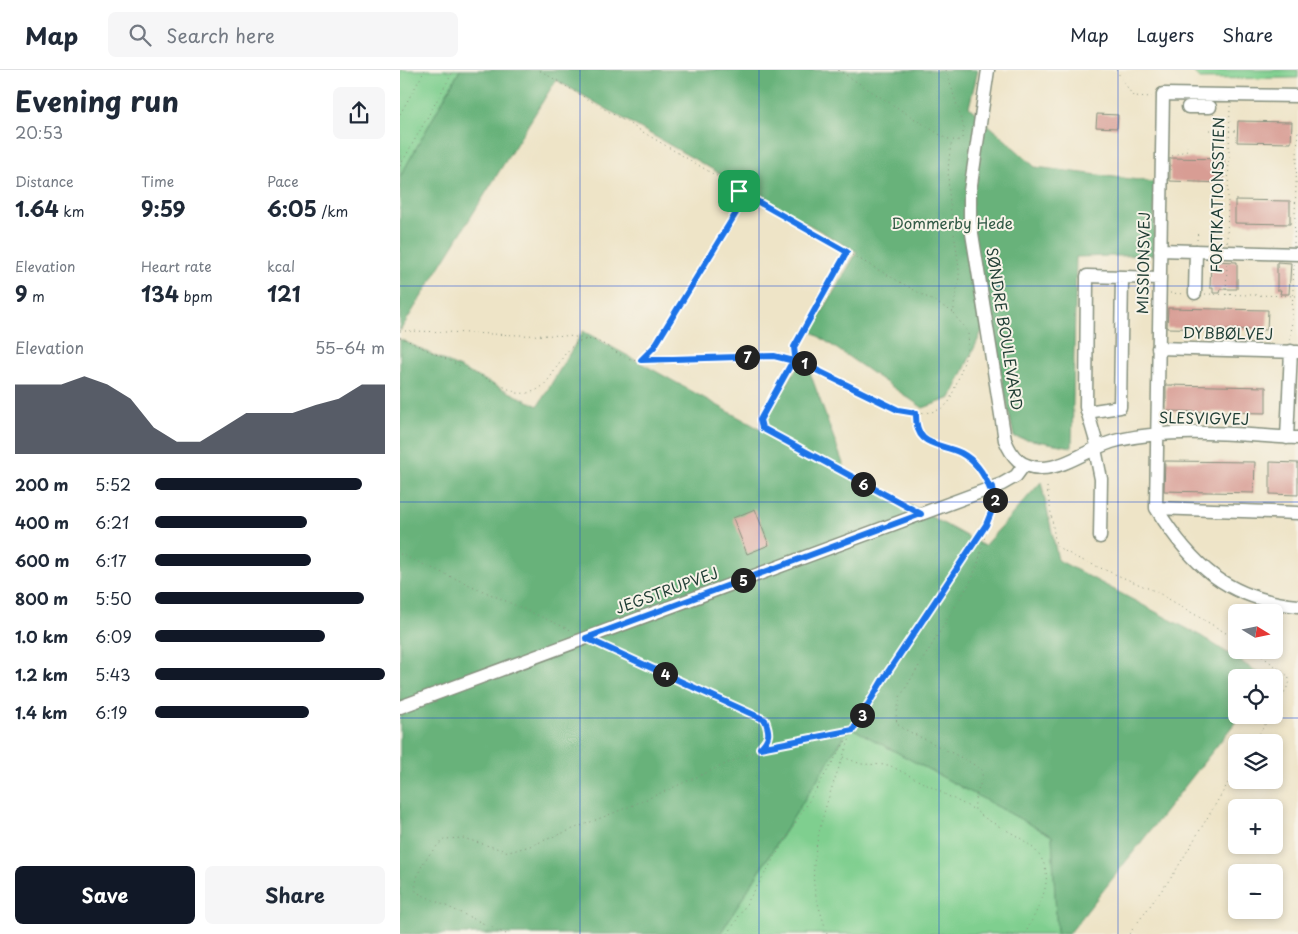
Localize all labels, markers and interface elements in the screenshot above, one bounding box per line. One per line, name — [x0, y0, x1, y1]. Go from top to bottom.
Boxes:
search box — [108, 12, 458, 57]
text: Map — [25, 17, 78, 53]
icon: search — [126, 21, 154, 49]
text: Search here — [166, 21, 275, 49]
text: Map — [1070, 21, 1109, 48]
text: Layers — [1137, 21, 1194, 48]
text: Share — [1222, 21, 1273, 48]
text: Evening run — [15, 79, 179, 122]
button: share — [333, 87, 385, 139]
street label: FORTIKATIONSSTIEN — [1204, 117, 1229, 273]
text: 20:53 — [15, 120, 63, 144]
pin — [718, 170, 760, 212]
text: Distance — [15, 171, 74, 192]
text: Time — [141, 171, 174, 192]
text: Pace — [267, 171, 299, 192]
icon: arrive — [725, 177, 753, 205]
text: 1.64 — [15, 192, 59, 224]
text: 9:59 — [141, 192, 185, 224]
text: 6:05 — [267, 192, 317, 224]
text: km — [59, 201, 84, 222]
text: /km — [317, 201, 348, 222]
park label: Dommerby Hede — [891, 211, 1013, 234]
street label: MISSIONSVEJ — [1130, 211, 1155, 314]
street label: SØNDRE BOULEVARD — [981, 246, 1030, 412]
text: Elevation — [15, 256, 75, 277]
text: Heart rate — [141, 256, 212, 277]
text: kcal — [267, 256, 295, 277]
text: 9 — [15, 277, 28, 309]
text: 134 — [141, 277, 179, 309]
text: 121 — [267, 277, 301, 309]
text: m — [28, 286, 45, 307]
text: bpm — [179, 286, 213, 307]
street label: DYBBØLVEJ — [1182, 320, 1274, 345]
text: Elevation — [15, 335, 84, 359]
text: 55–64 m — [315, 335, 385, 359]
pin: 7 — [734, 344, 760, 370]
text: 7 — [743, 347, 752, 368]
pin: 1 — [792, 350, 816, 376]
text: 1 — [801, 353, 808, 374]
street label: SLESVIGVEJ — [1158, 405, 1250, 430]
text: 200 m — [15, 472, 69, 496]
text: 5:52 — [95, 472, 131, 496]
pin: 6 — [850, 472, 876, 496]
text: 6 — [859, 474, 868, 495]
pin: 2 — [982, 488, 1008, 512]
text: 2 — [991, 490, 1000, 511]
text: 400 m — [15, 510, 69, 534]
text: 6:21 — [95, 510, 129, 534]
text: 600 m — [15, 548, 69, 572]
text: 6:17 — [95, 548, 127, 572]
street label: JEGSTRUPVEJ — [612, 560, 721, 619]
pin: 5 — [730, 568, 756, 592]
text: 5 — [739, 570, 748, 591]
text: 800 m — [15, 586, 68, 610]
text: 5:50 — [95, 586, 132, 610]
north arrow — [1228, 604, 1282, 659]
map controls — [1228, 604, 1283, 919]
text: 1.0 km — [15, 624, 68, 648]
text: 6:09 — [95, 624, 132, 648]
text: 1.2 km — [15, 662, 68, 686]
text: 5:43 — [95, 662, 131, 686]
pin: 4 — [652, 662, 678, 686]
text: 4 — [661, 664, 670, 685]
button: locate — [1228, 669, 1283, 724]
text: 1.4 km — [15, 700, 67, 724]
text: 6:19 — [95, 700, 127, 724]
pin: 3 — [850, 702, 874, 728]
text: 3 — [858, 705, 867, 726]
button: layers — [1228, 734, 1283, 789]
button: + — [1228, 799, 1283, 854]
button: − — [1228, 864, 1283, 919]
button: Save — [15, 866, 195, 924]
button: Share — [205, 866, 385, 924]

